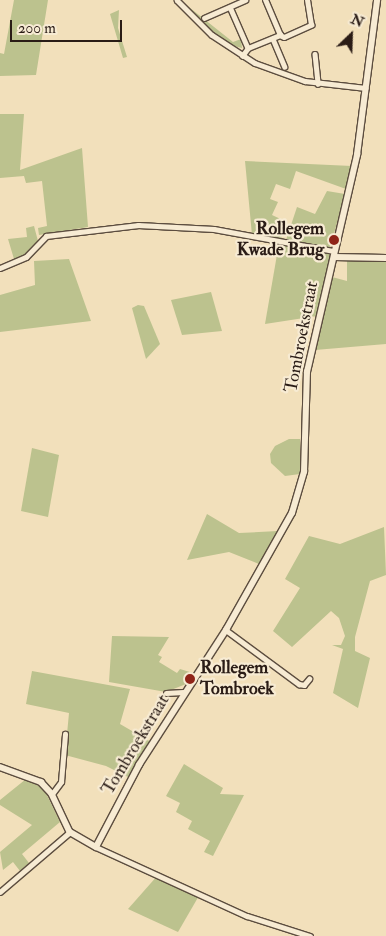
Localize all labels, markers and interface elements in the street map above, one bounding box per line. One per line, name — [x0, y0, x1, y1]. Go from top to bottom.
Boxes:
scale bar — [12, 10, 125, 42]
north arrow — [326, 10, 376, 60]
text: N — [348, 11, 366, 31]
text: 200 m — [18, 19, 56, 38]
place label: Rollegem Kwade Brug — [237, 219, 324, 262]
marker: Rollegem Kwade Brug — [328, 234, 340, 246]
street label: Tombroekstraat — [281, 279, 323, 395]
place label: Rollegem Tombroek — [200, 658, 274, 701]
marker: Rollegem Tombroek — [184, 673, 196, 685]
street label: Tombroekstraat — [98, 691, 174, 799]

